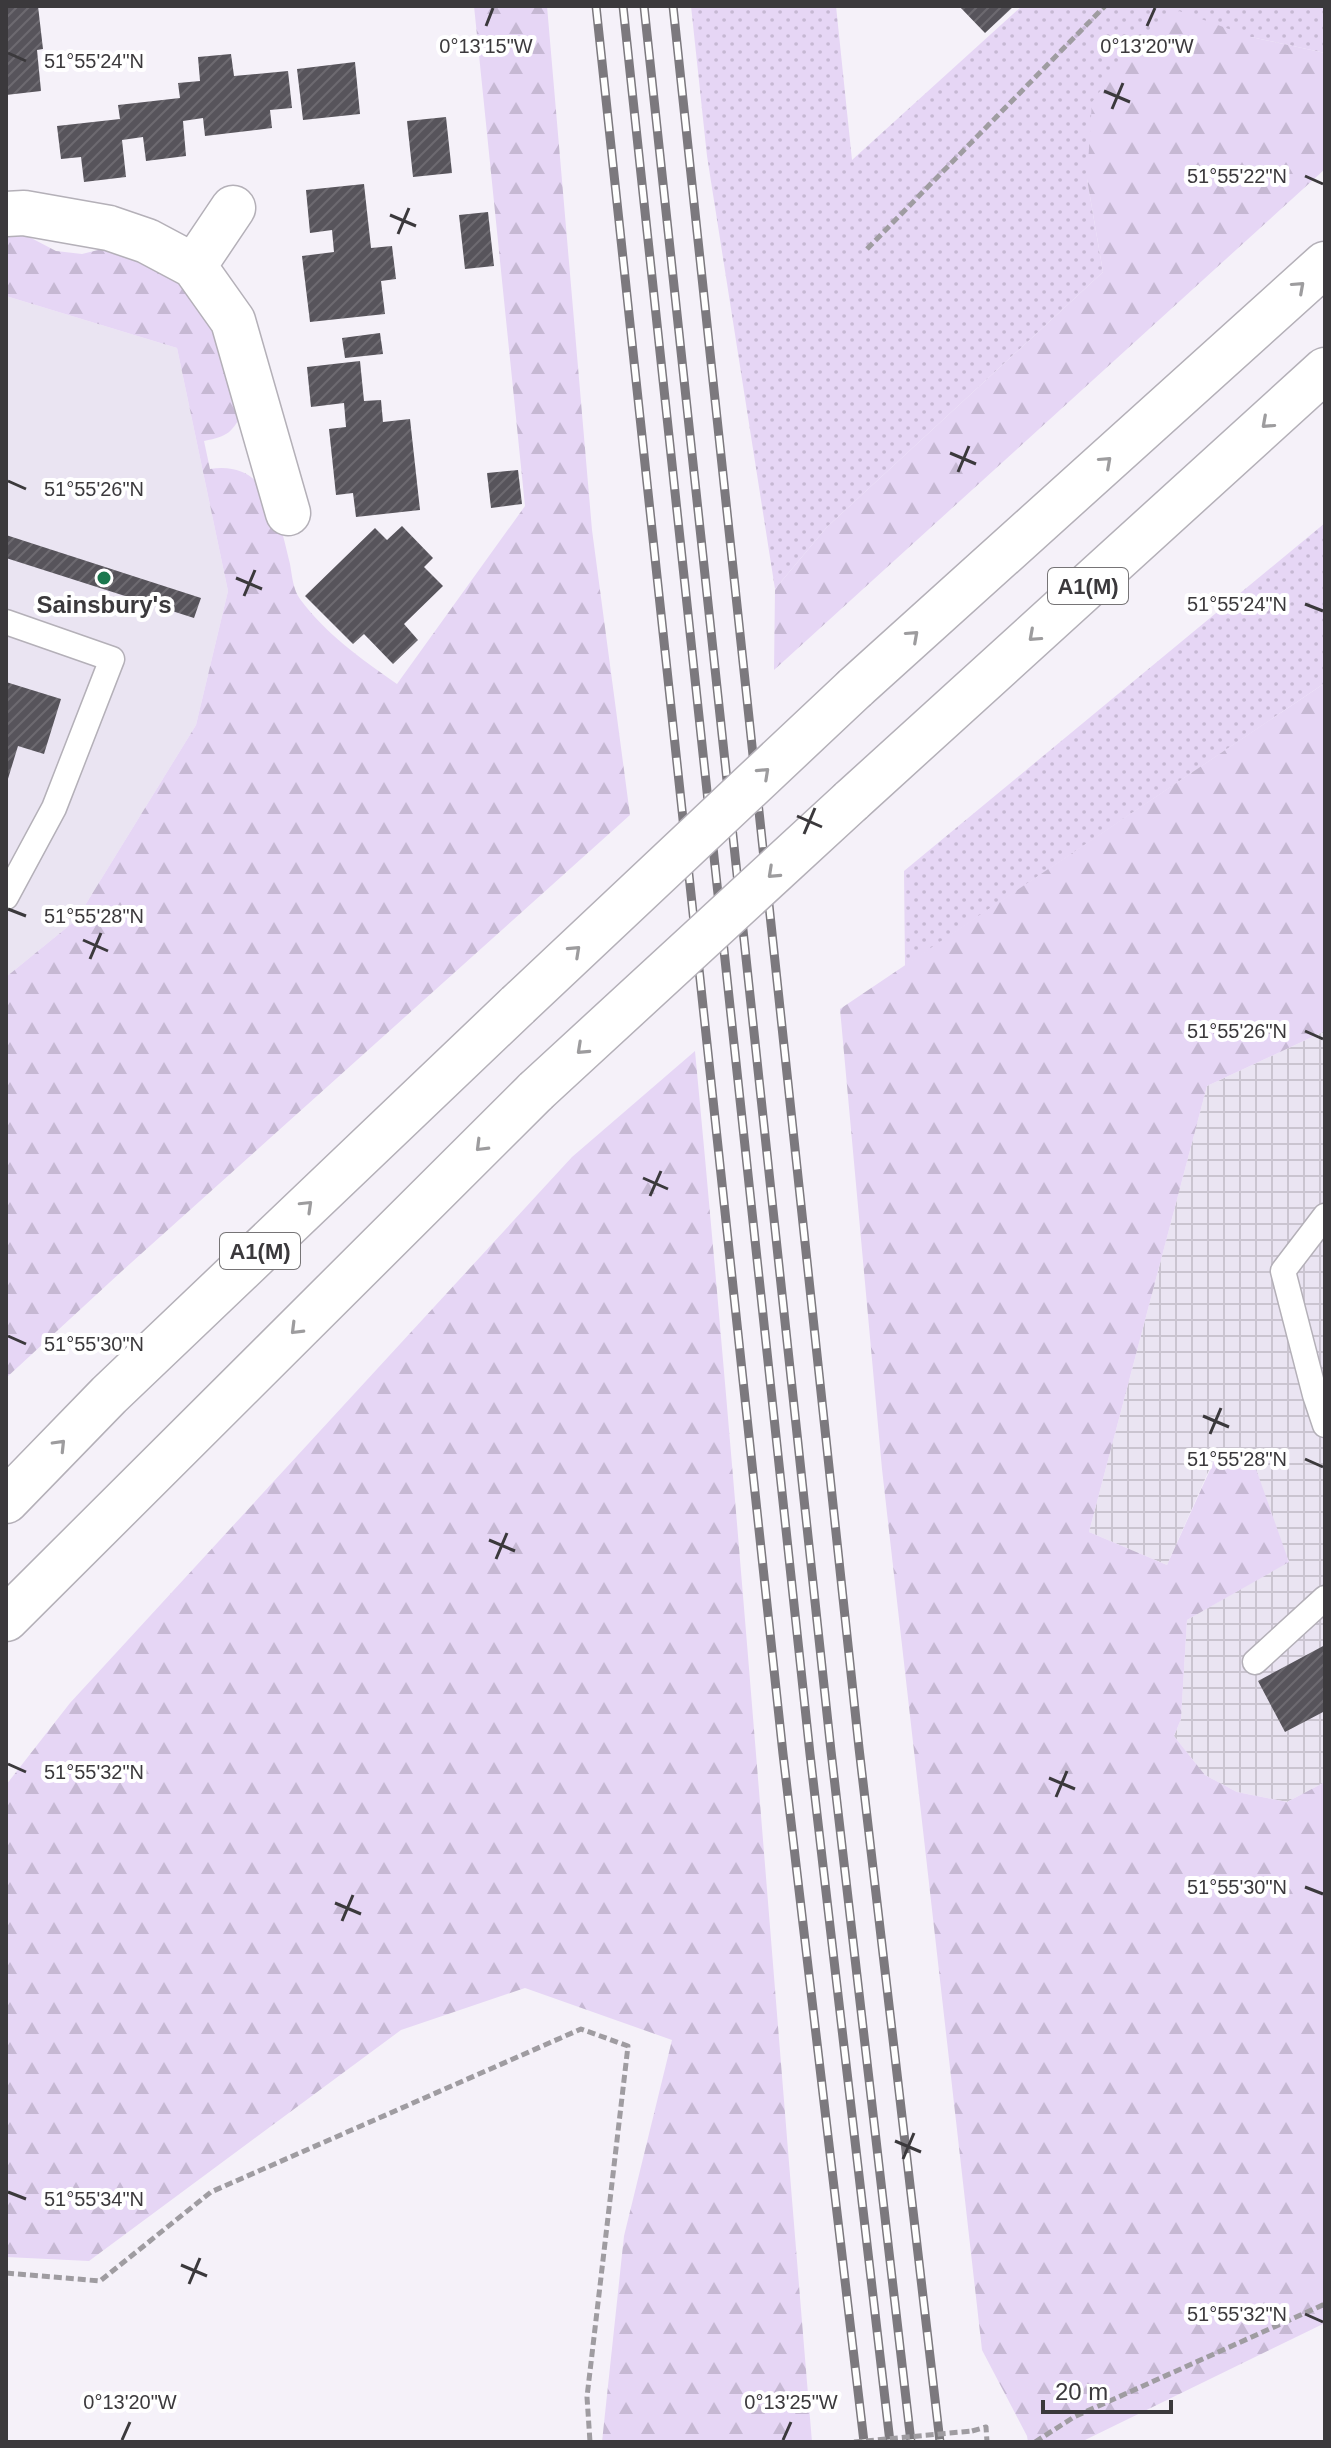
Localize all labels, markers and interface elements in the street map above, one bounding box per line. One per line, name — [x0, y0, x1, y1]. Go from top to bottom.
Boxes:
text: 0°13'15"W — [439, 35, 533, 57]
text: 0°13'20"W — [1100, 35, 1194, 57]
text: 51°55'24"N — [44, 50, 144, 72]
text: 51°55'22"N — [1187, 165, 1287, 187]
one-way arrow — [1289, 283, 1304, 297]
one-way arrow — [1262, 413, 1277, 427]
one-way arrow — [1096, 457, 1111, 471]
text: 51°55'26"N — [44, 478, 144, 500]
road number: A1(M) — [1048, 568, 1128, 604]
marker: Sainsbury's — [95, 569, 113, 587]
place label: Sainsbury's — [36, 591, 172, 618]
text: 51°55'24"N — [1187, 593, 1287, 615]
one-way arrow — [1028, 626, 1043, 640]
one-way arrow — [903, 631, 918, 645]
one-way arrow — [755, 768, 769, 783]
one-way arrow — [768, 863, 783, 878]
text: 51°55'28"N — [44, 905, 144, 927]
one-way arrow — [565, 947, 580, 961]
text: 51°55'26"N — [1187, 1020, 1287, 1042]
one-way arrow — [576, 1039, 591, 1053]
one-way arrow — [475, 1137, 490, 1151]
one-way arrow — [298, 1201, 313, 1215]
road number: A1(M) — [220, 1233, 300, 1269]
one-way arrow — [291, 1320, 305, 1334]
text: 51°55'30"N — [44, 1333, 144, 1355]
one-way arrow — [51, 1440, 66, 1454]
text: 51°55'28"N — [1187, 1448, 1287, 1470]
text: 51°55'32"N — [44, 1761, 144, 1783]
text: 51°55'30"N — [1187, 1876, 1287, 1898]
text: 51°55'34"N — [44, 2188, 144, 2210]
text: 51°55'32"N — [1187, 2303, 1287, 2325]
scale bar — [1043, 2364, 1171, 2414]
text: 20 m — [1055, 2378, 1108, 2405]
text: 0°13'20"W — [83, 2391, 177, 2413]
text: 0°13'25"W — [744, 2391, 838, 2413]

